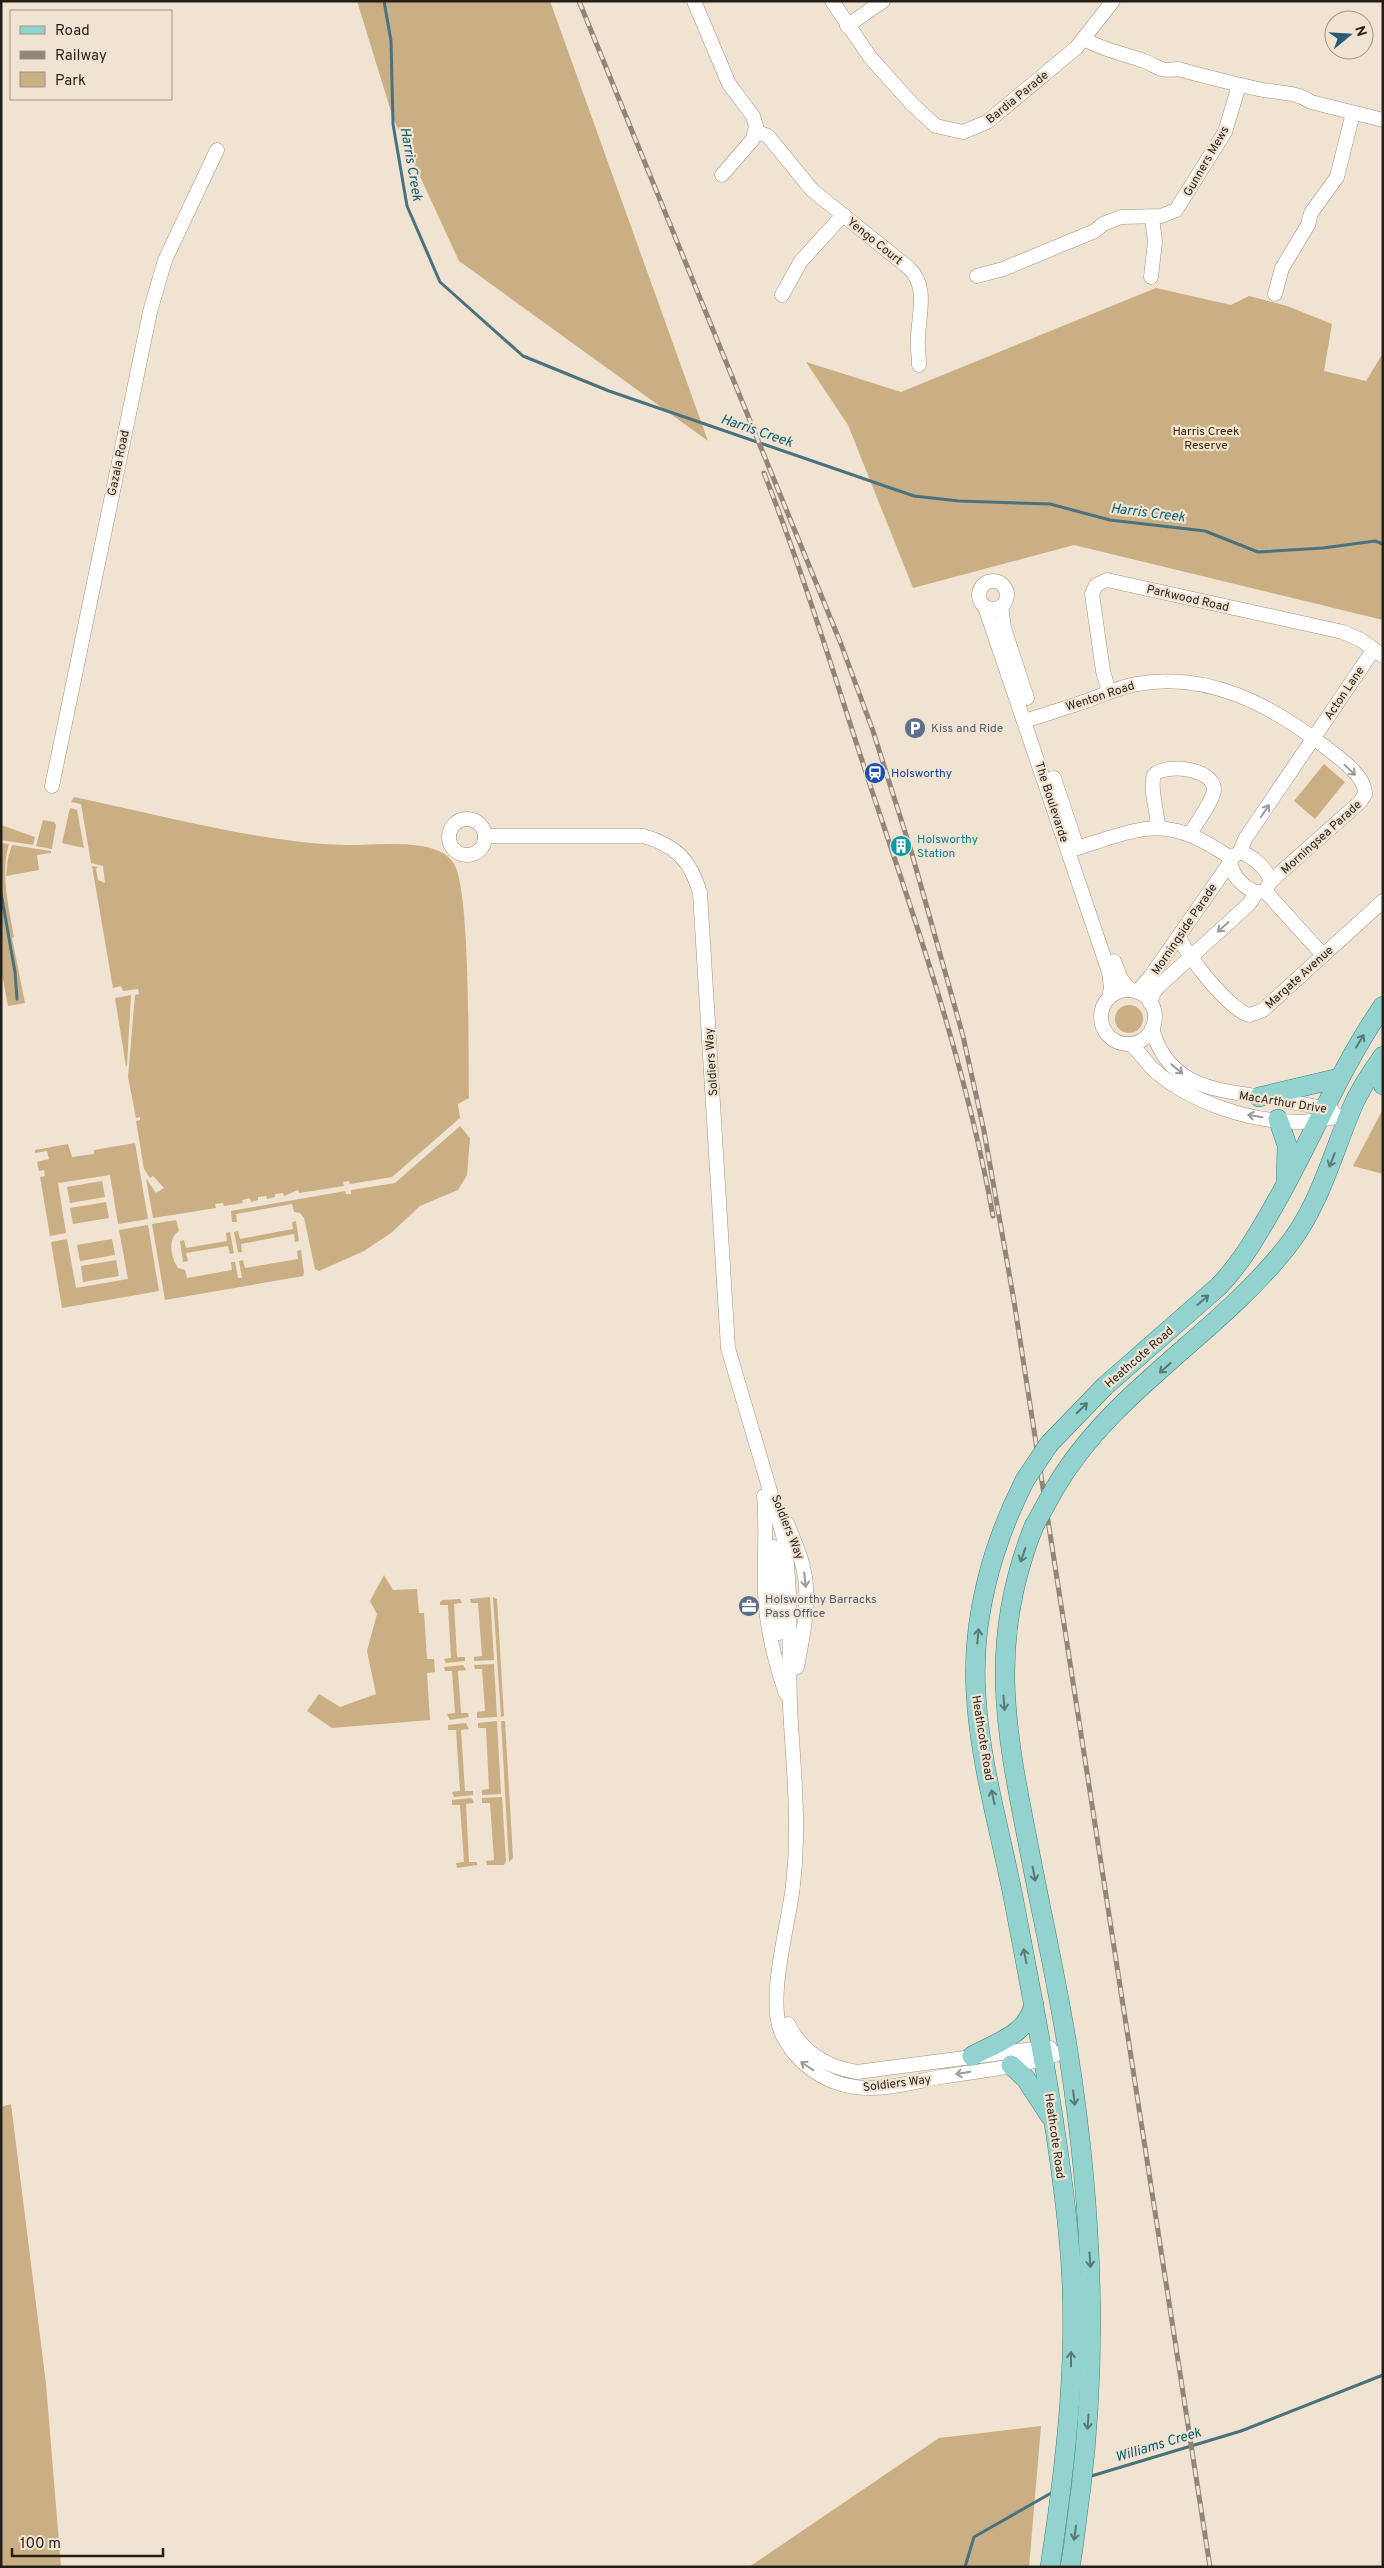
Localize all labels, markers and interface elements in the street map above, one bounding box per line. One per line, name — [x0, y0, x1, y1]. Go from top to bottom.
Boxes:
legend — [10, 10, 172, 100]
north arrow — [1324, 10, 1374, 60]
text: Road — [55, 22, 90, 41]
text: N — [1350, 24, 1370, 39]
text: Railway — [55, 47, 107, 66]
street label: Bardia Parade — [983, 68, 1052, 128]
text: Park — [55, 72, 86, 91]
street label: Gunners Mews — [1180, 123, 1233, 200]
water label: Harris Creek — [396, 126, 426, 204]
street label: Yengo Court — [843, 214, 905, 269]
water label: Harris Creek — [718, 411, 796, 452]
park label: Harris Creek Reserve — [1173, 424, 1239, 454]
street label: Gazala Road — [104, 429, 134, 498]
water label: Harris Creek — [1110, 500, 1187, 527]
street label: Parkwood Road — [1145, 582, 1231, 616]
street label: Acton Lane — [1321, 664, 1369, 723]
street label: Wenton Road — [1064, 678, 1137, 716]
parking icon: Kiss and Ride — [903, 716, 927, 740]
place label: Kiss and Ride — [931, 721, 1003, 737]
street label: The Boulevarde — [1030, 760, 1072, 845]
station icon: Holsworthy — [863, 761, 887, 785]
one-way arrow — [1344, 764, 1357, 776]
place label: Holsworthy — [891, 766, 952, 782]
street label: Morningsea Parade — [1278, 797, 1365, 878]
one-way arrow — [1260, 804, 1270, 818]
place label: Holsworthy Station — [917, 832, 978, 862]
building icon: Holsworthy Station — [889, 834, 913, 858]
street label: Morningside Parade — [1148, 881, 1221, 978]
one-way arrow — [1217, 921, 1230, 933]
street label: Margate Avenue — [1262, 943, 1337, 1013]
street label: Soldiers Way — [702, 1027, 722, 1097]
one-way arrow — [1354, 1034, 1365, 1048]
one-way arrow — [1170, 1064, 1183, 1075]
street label: MacArthur Drive — [1238, 1088, 1328, 1118]
one-way arrow — [1247, 1111, 1263, 1121]
one-way arrow — [1327, 1152, 1337, 1167]
one-way arrow — [1196, 1295, 1209, 1306]
street label: Heathcote Road — [1102, 1323, 1177, 1392]
one-way arrow — [1158, 1362, 1171, 1374]
one-way arrow — [1075, 1402, 1088, 1414]
street label: Soldiers Way — [767, 1493, 807, 1562]
one-way arrow — [1018, 1547, 1027, 1563]
one-way arrow — [800, 1572, 810, 1588]
place label: Holsworthy Barracks Pass Office — [765, 1592, 877, 1622]
office icon: Holsworthy Barracks Pass Office — [737, 1594, 761, 1618]
one-way arrow — [973, 1628, 983, 1644]
street label: Heathcote Road — [967, 1694, 997, 1782]
one-way arrow — [1000, 1695, 1009, 1711]
one-way arrow — [988, 1789, 997, 1805]
one-way arrow — [1030, 1866, 1039, 1882]
one-way arrow — [1019, 1948, 1029, 1964]
one-way arrow — [800, 2061, 814, 2071]
one-way arrow — [956, 2069, 972, 2079]
street label: Soldiers Way — [862, 2072, 932, 2096]
one-way arrow — [1069, 2090, 1079, 2106]
street label: Heathcote Road — [1040, 2092, 1068, 2180]
one-way arrow — [1085, 2252, 1094, 2268]
one-way arrow — [1066, 2351, 1076, 2368]
one-way arrow — [1083, 2414, 1092, 2430]
water label: Williams Creek — [1114, 2424, 1204, 2467]
one-way arrow — [1070, 2525, 1080, 2541]
scale bar — [12, 2526, 164, 2558]
text: 100 m — [20, 2535, 61, 2554]

